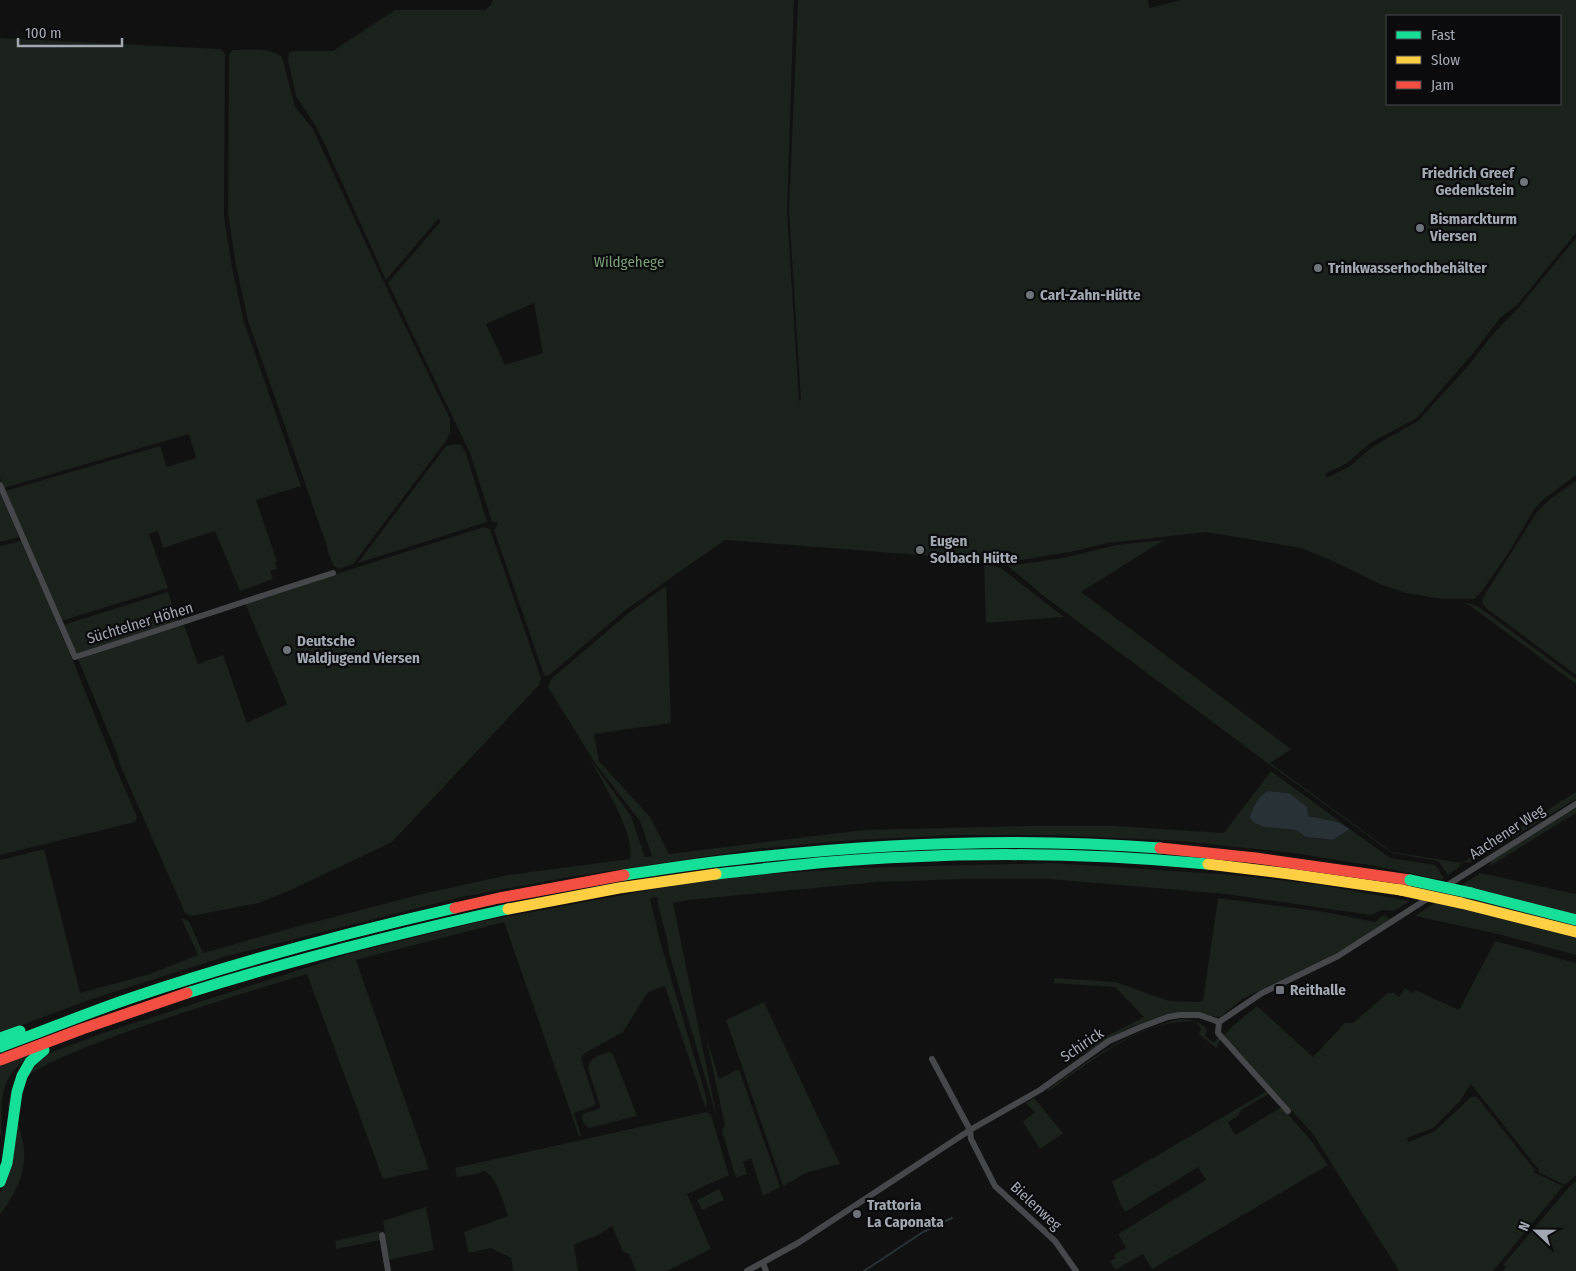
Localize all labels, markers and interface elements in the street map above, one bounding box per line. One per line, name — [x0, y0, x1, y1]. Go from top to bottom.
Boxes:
scale bar — [18, 15, 121, 47]
legend — [1386, 15, 1561, 105]
text: 100 m — [25, 24, 62, 42]
text: Fast — [1431, 26, 1455, 44]
text: Slow — [1431, 51, 1460, 69]
text: Jam — [1431, 76, 1454, 94]
place label: Friedrich Greef Gedenkstein — [1422, 164, 1515, 199]
marker: Friedrich Greef Gedenkstein — [1518, 176, 1530, 188]
place label: Bismarckturm Viersen — [1429, 210, 1517, 245]
marker: Bismarckturm Viersen — [1414, 222, 1426, 234]
park label: Wildgehege — [594, 253, 664, 271]
place label: Trinkwasserhochbehälter — [1328, 259, 1487, 277]
marker: Trinkwasserhochbehälter — [1312, 262, 1324, 274]
place label: Carl-Zahn-Hütte — [1040, 286, 1141, 304]
marker: Carl-Zahn-Hütte — [1024, 289, 1036, 301]
place label: Eugen Solbach Hütte — [930, 532, 1018, 567]
marker: Eugen Solbach Hütte — [914, 544, 926, 556]
street label: Süchtelner Höhen — [85, 598, 195, 648]
place label: Deutsche Waldjugend Viersen — [297, 632, 420, 667]
marker: Deutsche Waldjugend Viersen — [281, 644, 293, 656]
street label: Aachener Weg — [1466, 801, 1548, 863]
place label: Reithalle — [1290, 981, 1346, 999]
marker: Reithalle — [1274, 984, 1286, 996]
street label: Schirick — [1057, 1024, 1107, 1066]
street label: Bielenweg — [1007, 1178, 1065, 1234]
place label: Trattoria La Caponata — [867, 1196, 944, 1231]
north arrow — [1511, 1206, 1561, 1256]
marker: Trattoria La Caponata — [851, 1208, 863, 1220]
text: N — [1515, 1219, 1534, 1233]

